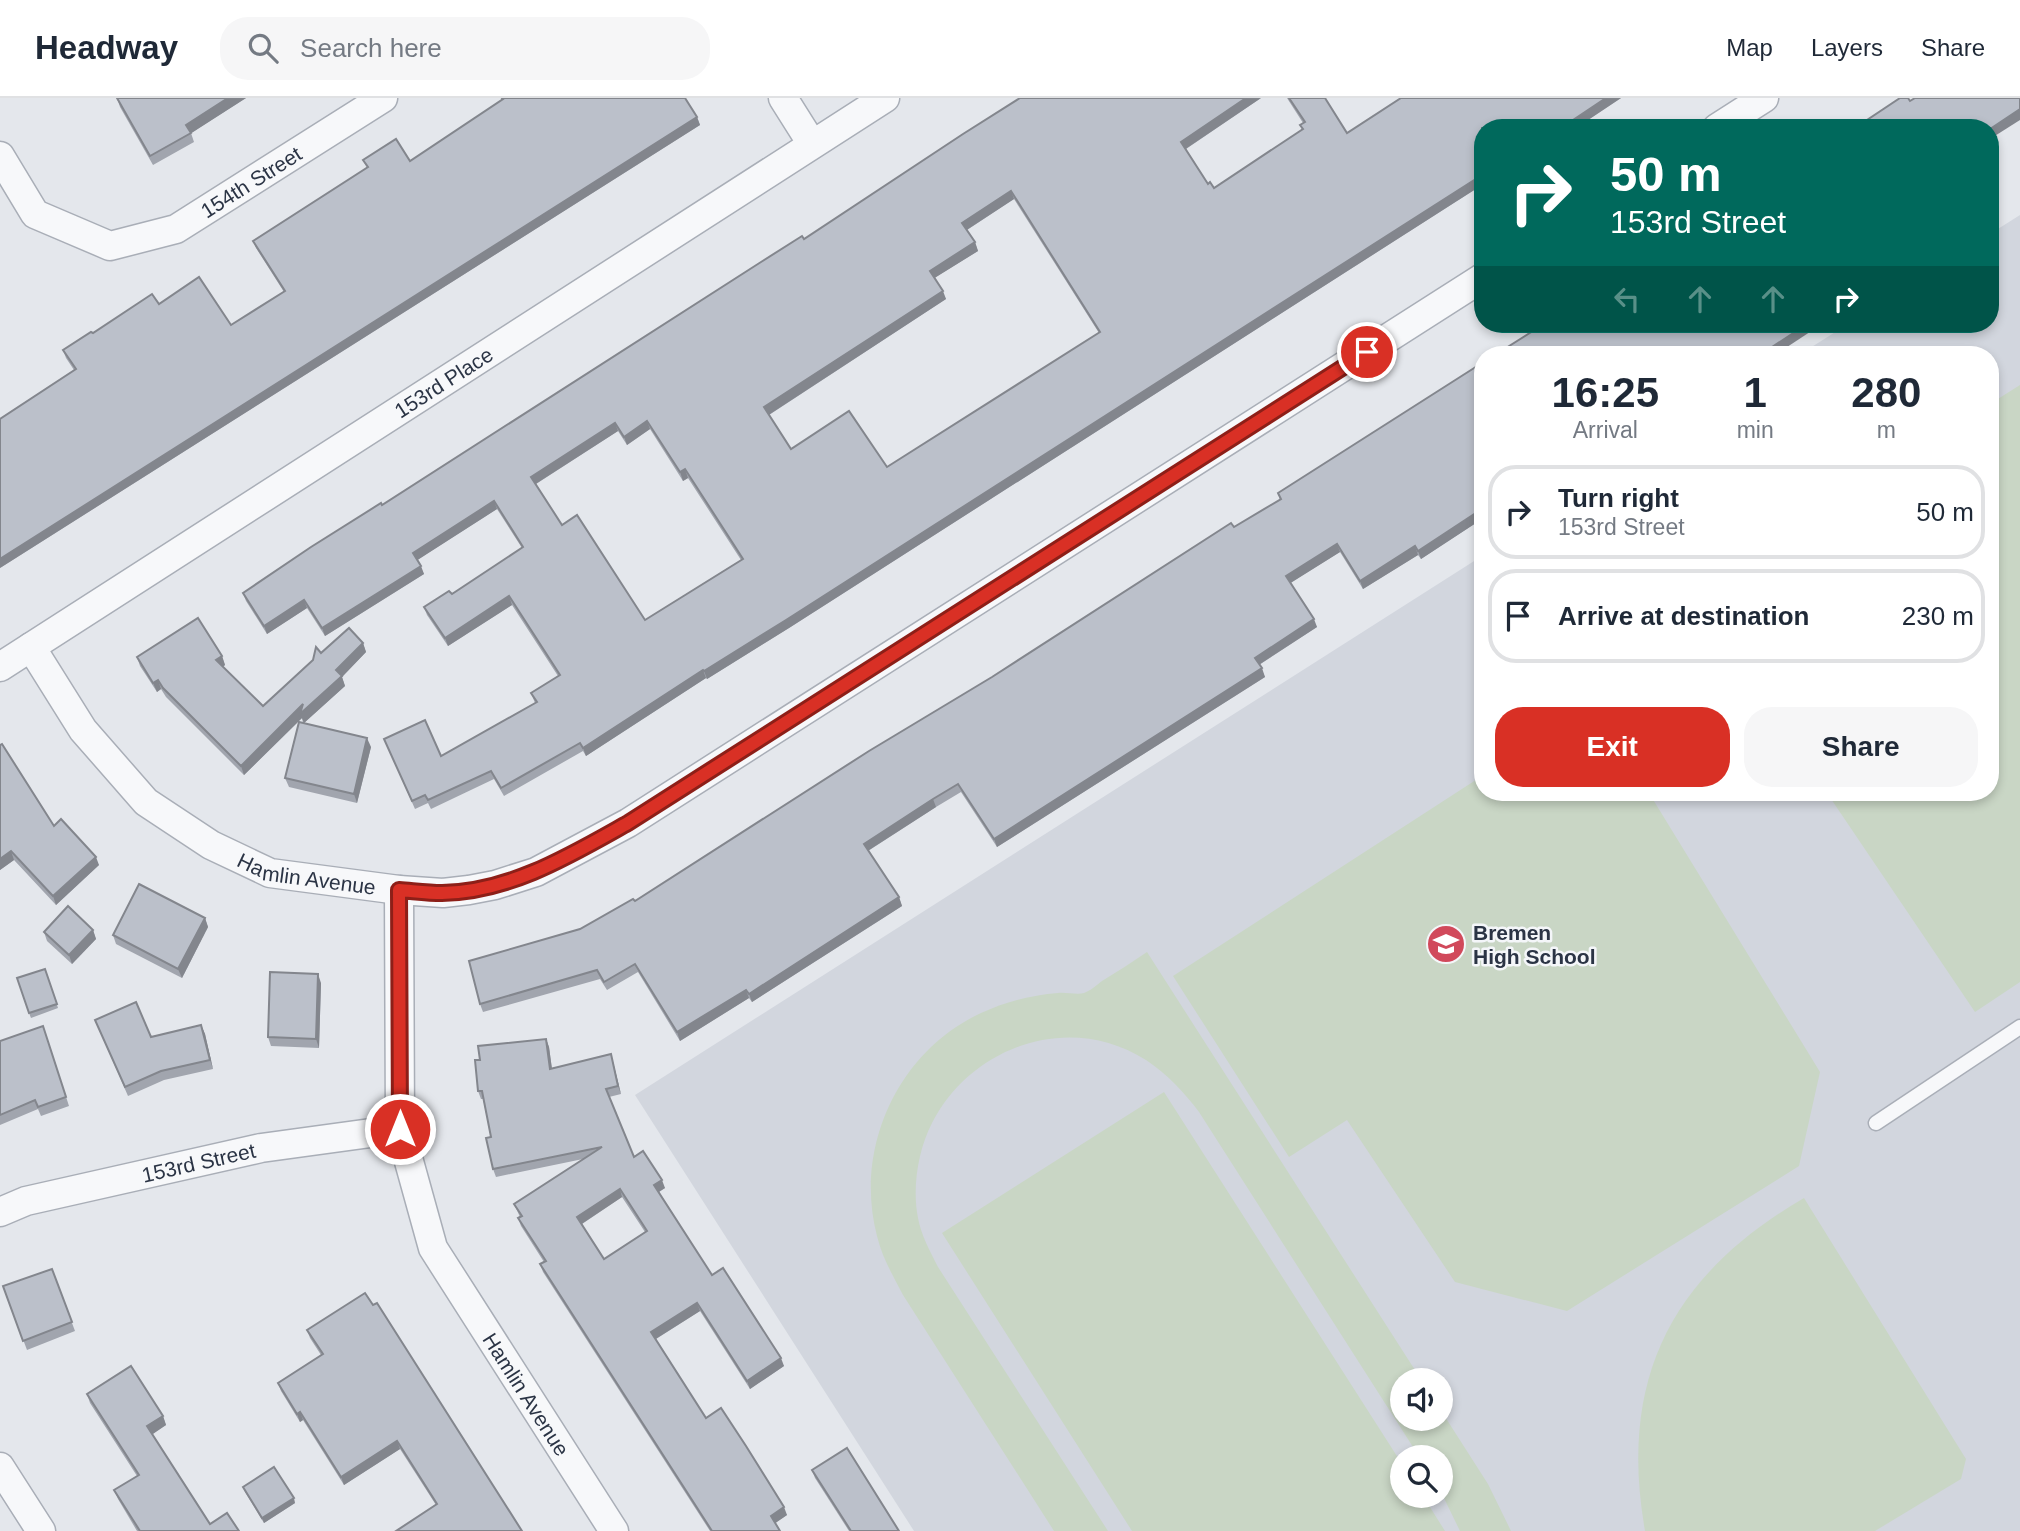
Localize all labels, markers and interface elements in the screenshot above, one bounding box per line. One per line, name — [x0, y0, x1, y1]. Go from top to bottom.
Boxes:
search box — [220, 17, 710, 80]
text: Headway — [35, 29, 178, 66]
icon: search — [244, 29, 282, 67]
text: Search here — [300, 33, 442, 63]
text: Map — [1726, 34, 1773, 61]
text: Layers — [1811, 34, 1883, 61]
text: Share — [1921, 34, 1985, 61]
street label: 154th Street — [196, 141, 306, 222]
icon: right — [1495, 147, 1586, 238]
text: 50 m — [1610, 147, 1722, 201]
text: 153rd Street — [1610, 204, 1786, 240]
icon: left — [1608, 280, 1646, 318]
icon: ahead — [1681, 280, 1719, 318]
icon: ahead — [1754, 280, 1792, 318]
icon: right — [1827, 280, 1865, 318]
pin — [1337, 322, 1397, 382]
icon: arrive — [1348, 333, 1386, 371]
street label: 153rd Place — [390, 342, 497, 422]
text: 16:25 — [1552, 369, 1659, 416]
text: 1 — [1743, 369, 1767, 416]
text: 280 — [1851, 369, 1921, 416]
text: Arrival — [1573, 417, 1638, 443]
text: min — [1737, 417, 1774, 443]
text: m — [1877, 417, 1896, 443]
text: Turn right — [1558, 483, 1679, 513]
icon: right — [1499, 493, 1537, 531]
text: 50 m — [1916, 497, 1974, 527]
text: 153rd Street — [1558, 514, 1685, 540]
icon: arrive — [1499, 597, 1537, 635]
text: Arrive at destination — [1558, 601, 1809, 631]
text: 230 m — [1902, 601, 1974, 631]
button: Exit — [1495, 707, 1730, 787]
button: Share — [1744, 707, 1978, 787]
street label: Hamlin Avenue — [234, 848, 377, 898]
place label: Bremen High School — [1473, 921, 1596, 968]
school or university icon: Bremen High School — [1425, 923, 1467, 965]
position arrow — [363, 1092, 437, 1166]
street label: 153rd Street — [139, 1138, 258, 1186]
street label: Hamlin Avenue — [479, 1329, 574, 1460]
map controls — [1390, 1368, 1453, 1508]
button: sound — [1390, 1368, 1453, 1431]
button: search — [1390, 1445, 1453, 1508]

